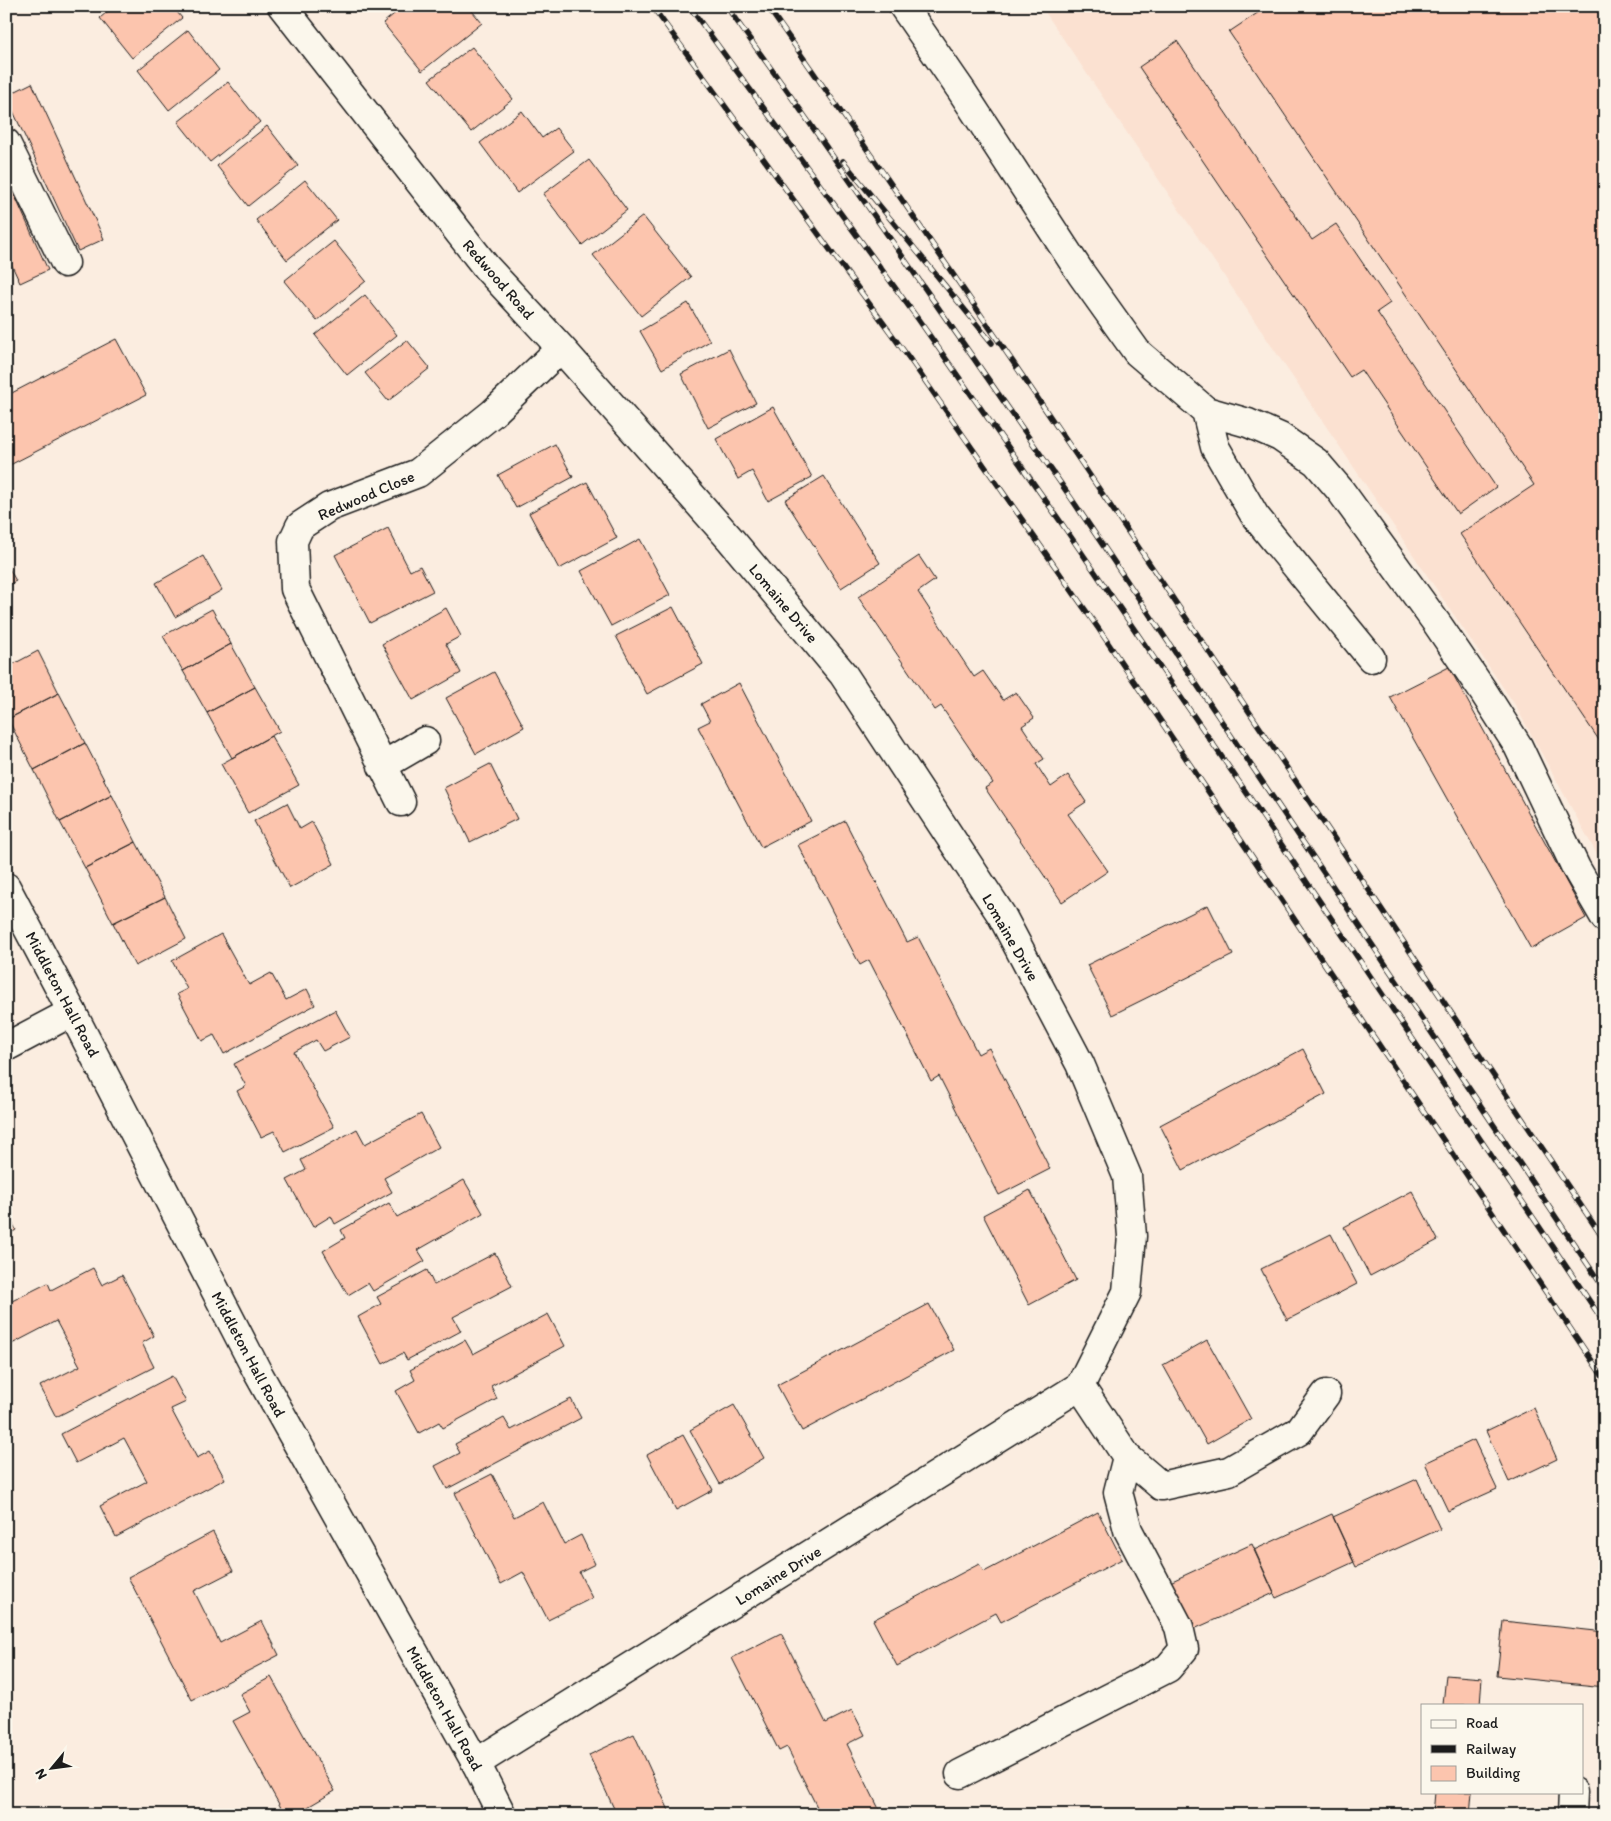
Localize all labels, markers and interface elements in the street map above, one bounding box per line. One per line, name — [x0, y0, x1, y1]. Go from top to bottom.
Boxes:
street label: Redwood Road — [459, 235, 539, 323]
street label: Redwood Close — [315, 467, 417, 524]
street label: Lomaine Drive — [745, 560, 822, 647]
street label: Lomaine Drive — [978, 890, 1043, 985]
street label: Middleton Hall Road — [21, 928, 104, 1061]
street label: Middleton Hall Road — [207, 1288, 290, 1421]
street label: Lomaine Drive — [732, 1541, 825, 1609]
street label: Middleton Hall Road — [402, 1643, 487, 1774]
legend — [1421, 1704, 1584, 1794]
text: Road — [1466, 1714, 1499, 1732]
text: Railway — [1466, 1740, 1516, 1758]
north arrow — [28, 1744, 78, 1794]
text: Building — [1466, 1764, 1520, 1782]
text: N — [31, 1766, 51, 1782]

